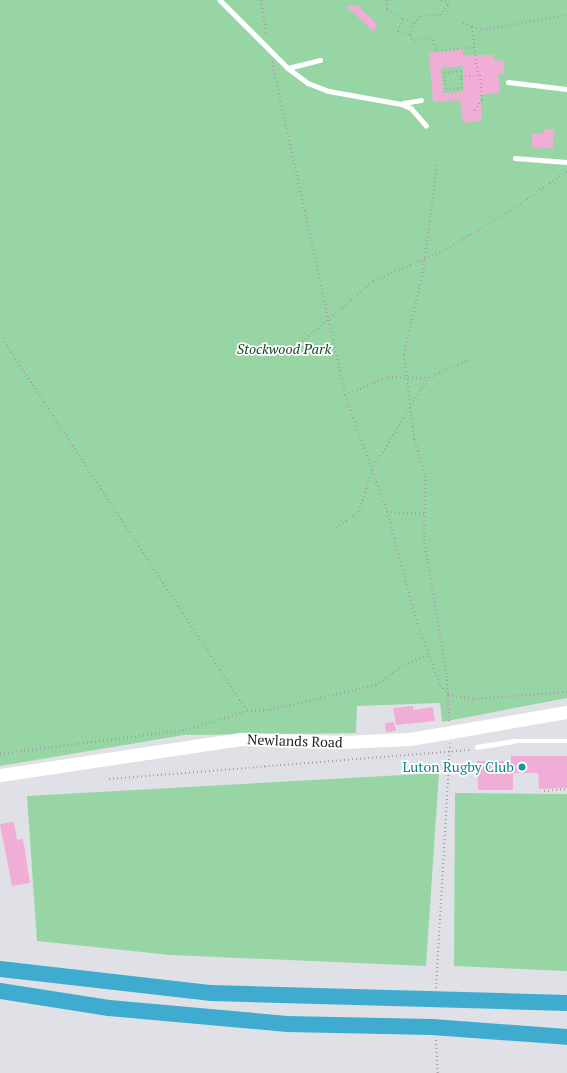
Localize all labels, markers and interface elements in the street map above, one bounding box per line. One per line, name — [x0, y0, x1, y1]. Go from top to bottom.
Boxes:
park label: Stockwood Park — [237, 341, 331, 357]
street label: Newlands Road — [247, 731, 343, 751]
place label: Luton Rugby Club — [403, 759, 514, 775]
marker: Luton Rugby Club — [517, 762, 527, 772]

